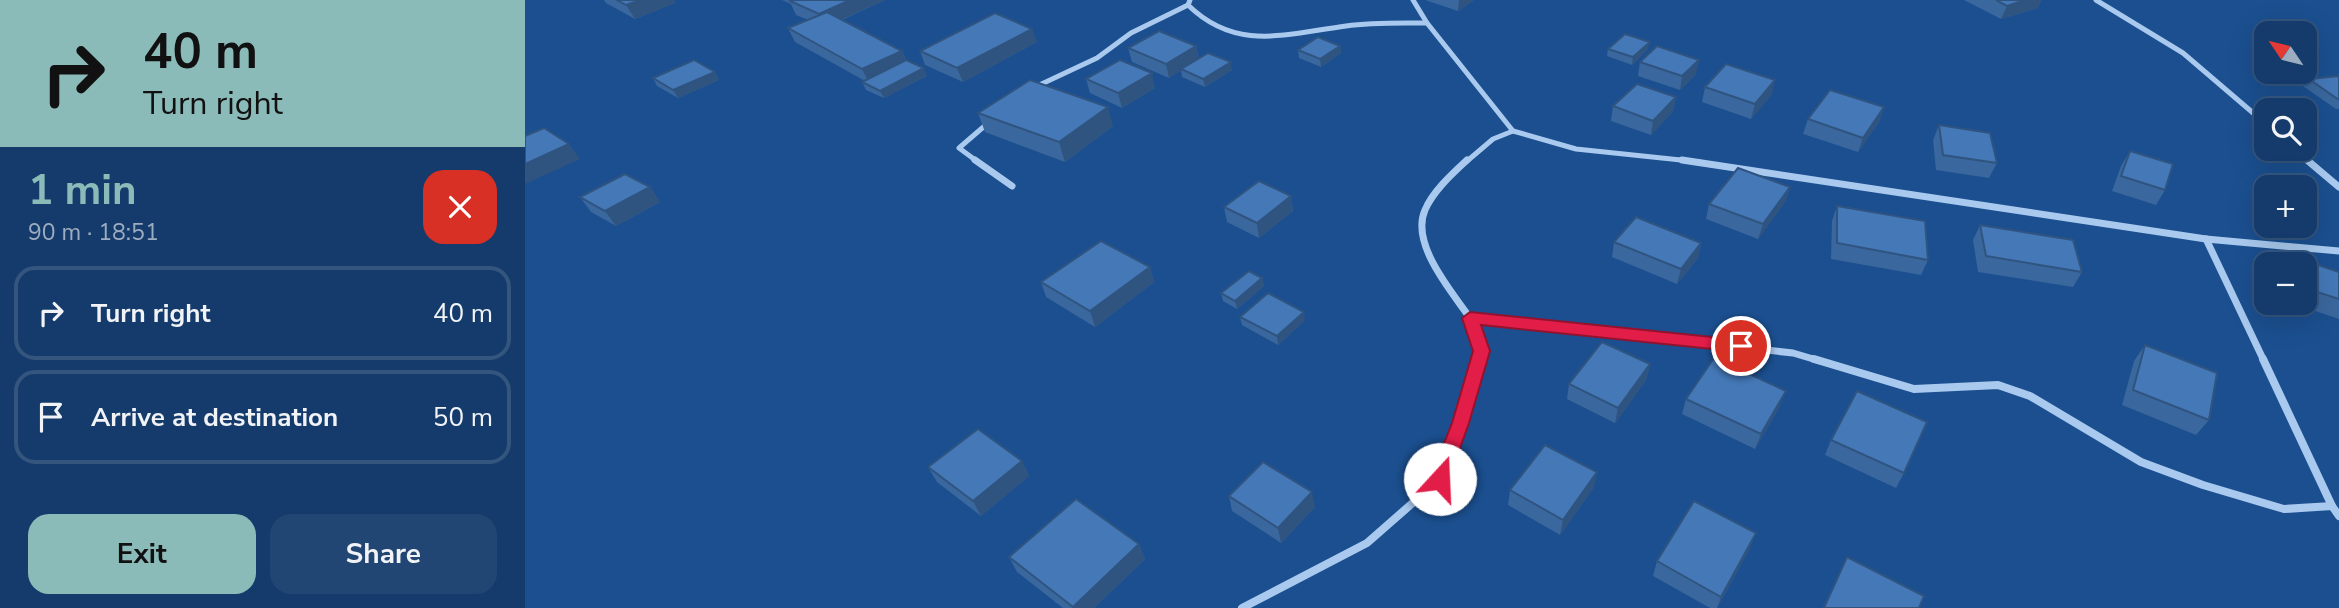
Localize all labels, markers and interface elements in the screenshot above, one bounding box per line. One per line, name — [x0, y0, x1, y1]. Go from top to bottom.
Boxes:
text: 40 m — [143, 18, 258, 85]
north arrow — [2254, 21, 2317, 84]
map controls — [2254, 21, 2317, 315]
icon: right — [28, 28, 119, 119]
text: Turn right — [143, 82, 283, 125]
button: search — [2254, 98, 2317, 161]
text: 1 min — [28, 162, 137, 219]
button: close — [423, 170, 497, 244]
button: + — [2254, 175, 2317, 238]
text: 90 m · 18:51 — [28, 217, 159, 248]
button: − — [2254, 252, 2317, 315]
icon: right — [32, 294, 70, 332]
text: Turn right — [91, 296, 210, 331]
text: 40 m — [433, 296, 493, 331]
pin — [1711, 316, 1771, 376]
icon: arrive — [1722, 327, 1760, 365]
icon: arrive — [32, 398, 70, 436]
text: Arrive at destination — [91, 400, 338, 435]
text: 50 m — [433, 400, 493, 435]
position arrow — [1403, 442, 1477, 516]
button: Exit — [28, 514, 256, 594]
button: Share — [270, 514, 497, 594]

